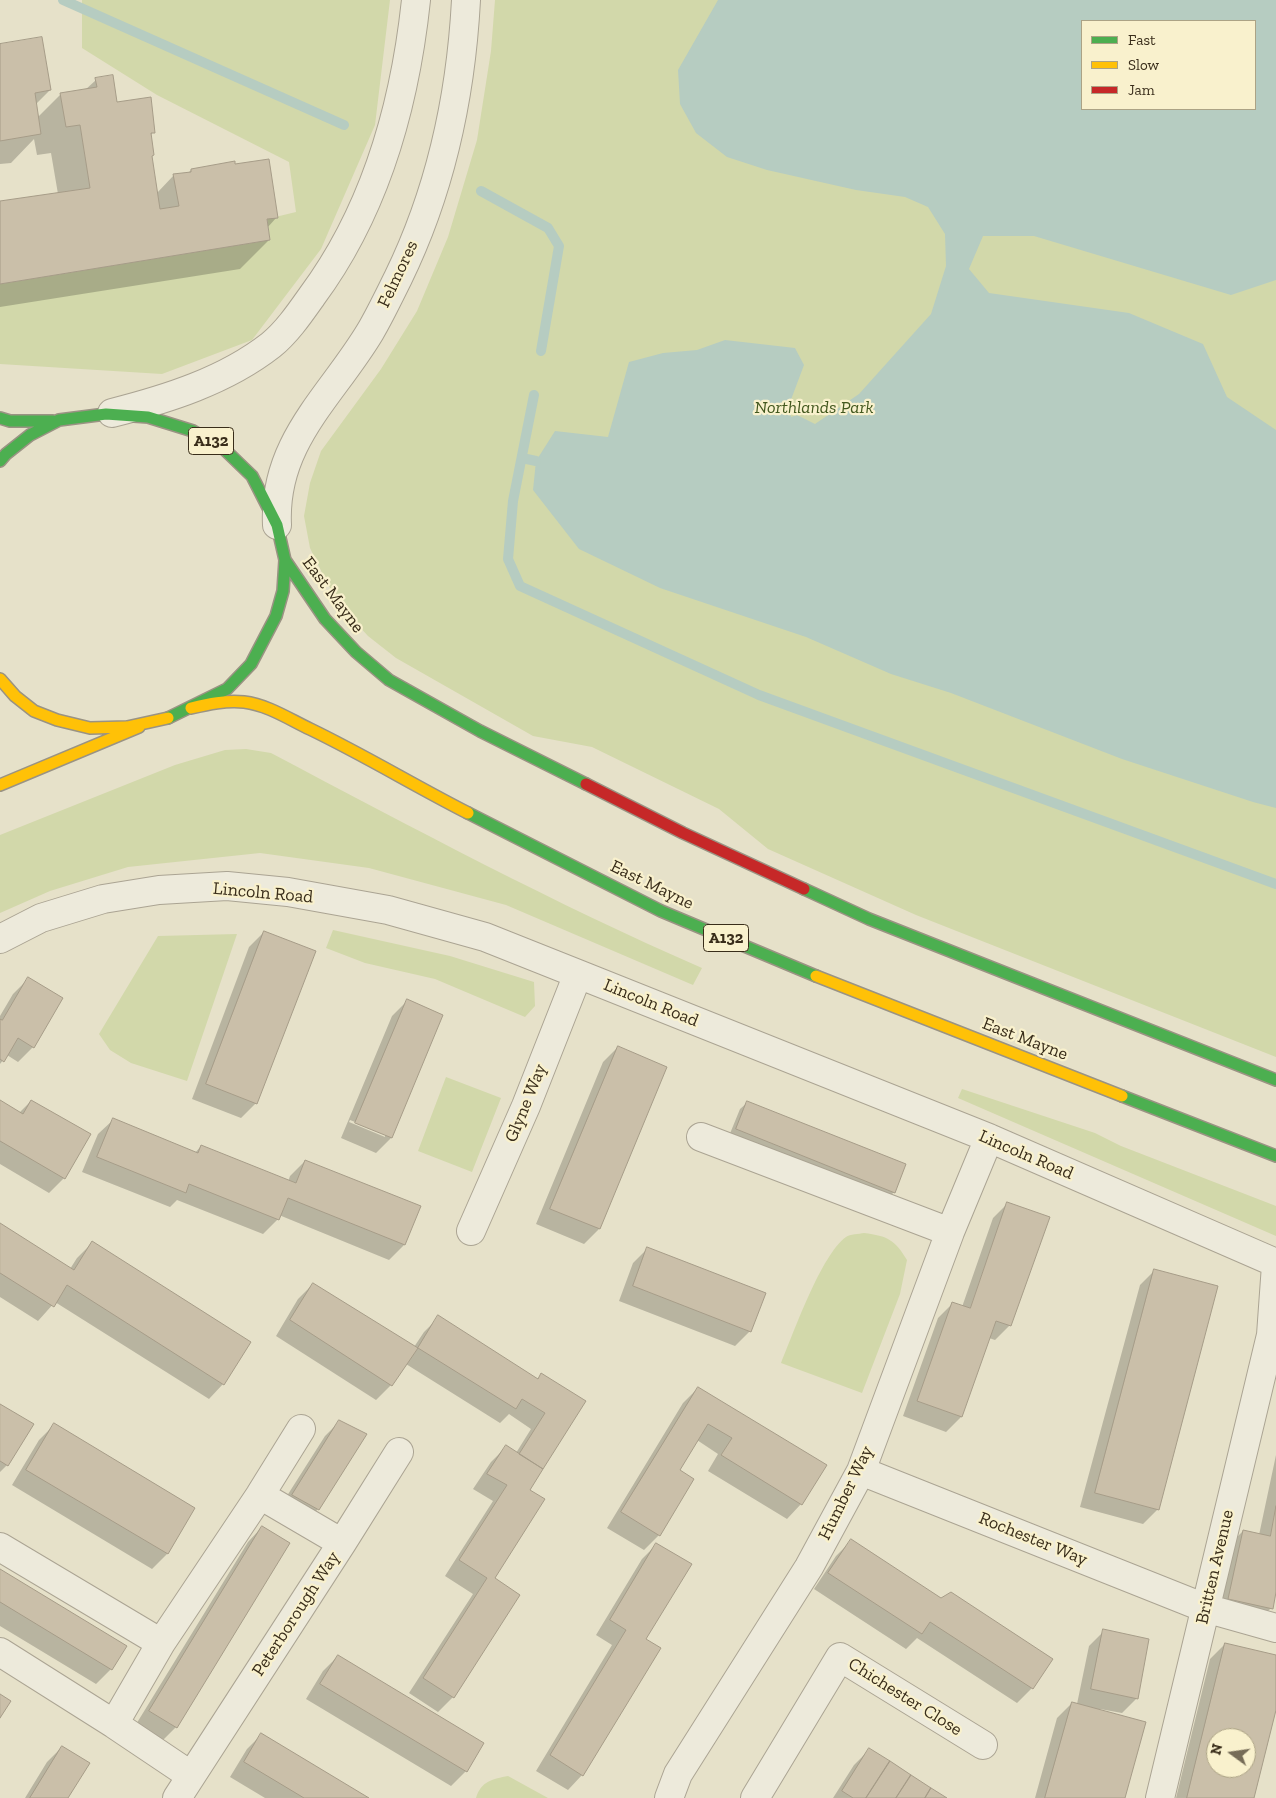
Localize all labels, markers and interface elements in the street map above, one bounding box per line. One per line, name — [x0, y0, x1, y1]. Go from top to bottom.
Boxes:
legend — [1081, 20, 1256, 110]
text: Fast — [1128, 31, 1156, 49]
text: Slow — [1128, 56, 1159, 74]
text: Jam — [1128, 81, 1155, 99]
street label: Felmores — [373, 237, 423, 311]
park label: Northlands Park — [754, 397, 874, 419]
road number: A132 — [188, 428, 234, 454]
street label: East Mayne — [297, 553, 369, 637]
street label: East Mayne — [607, 856, 697, 914]
street label: Lincoln Road — [212, 878, 314, 908]
road number: A132 — [704, 924, 748, 951]
street label: Lincoln Road — [600, 974, 702, 1032]
street label: East Mayne — [979, 1013, 1071, 1065]
street label: Glyne Way — [501, 1061, 551, 1145]
street label: Lincoln Road — [975, 1125, 1077, 1185]
street label: Humber Way — [814, 1442, 878, 1544]
street label: Rochester Way — [976, 1507, 1090, 1571]
street label: Britten Avenue — [1191, 1508, 1239, 1626]
street label: Peterborough Way — [248, 1548, 344, 1680]
street label: Chichester Close — [844, 1653, 966, 1741]
north arrow — [1206, 1728, 1256, 1778]
text: N — [1207, 1742, 1226, 1757]

